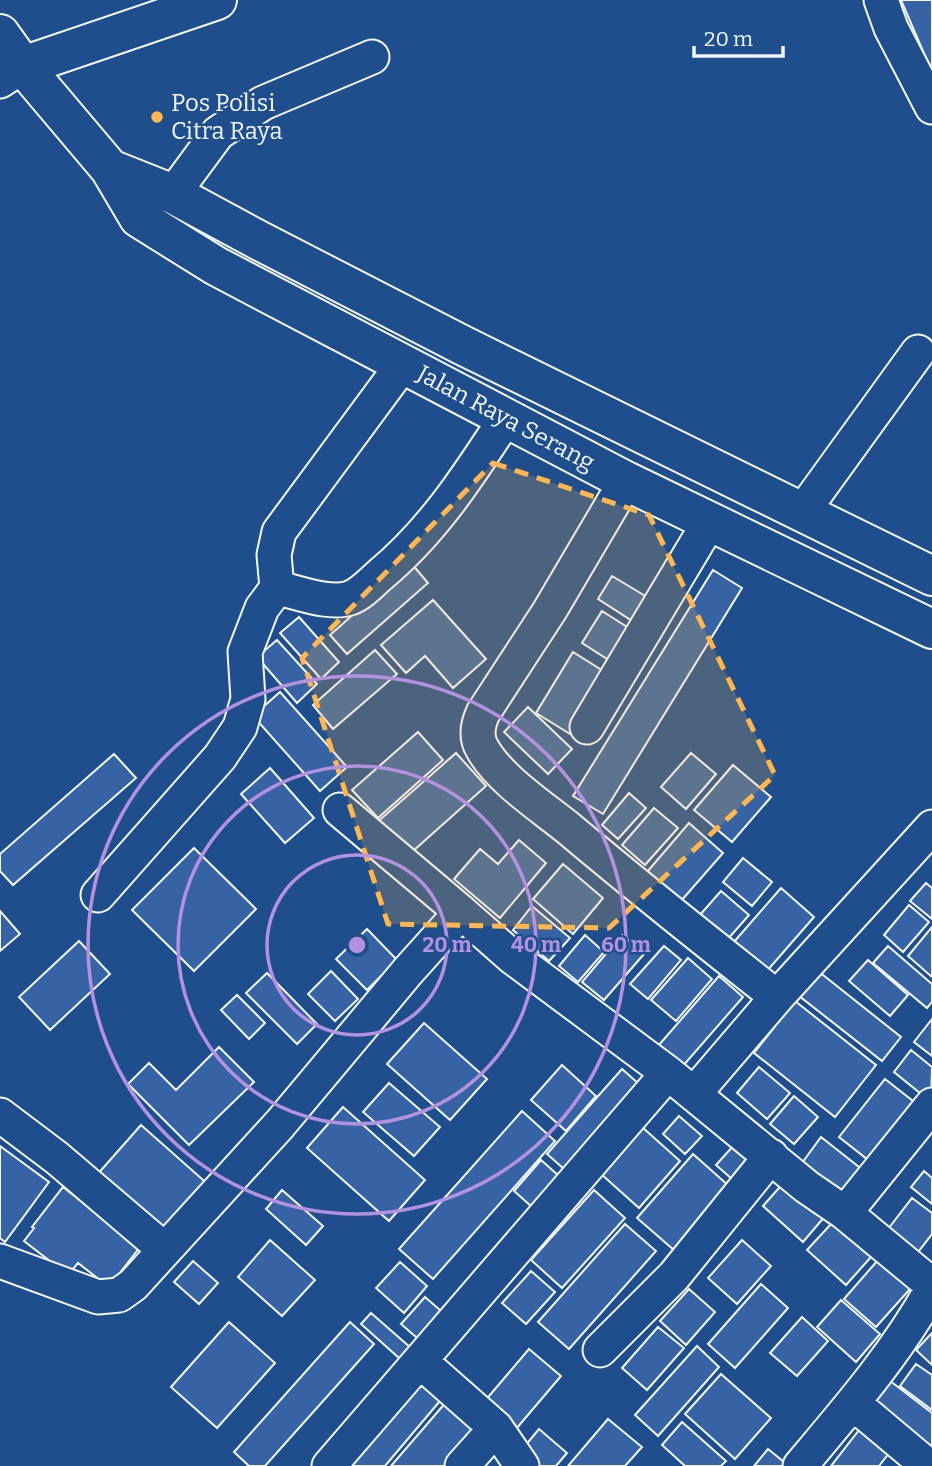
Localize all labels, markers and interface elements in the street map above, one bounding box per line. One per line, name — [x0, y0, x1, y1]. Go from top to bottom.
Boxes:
scale bar — [694, 14, 783, 58]
text: 20 m — [704, 26, 753, 52]
place label: Pos Polisi Citra Raya — [171, 89, 283, 145]
marker: Pos Polisi Citra Raya — [149, 109, 165, 125]
street label: Jalan Raya Serang — [412, 359, 600, 477]
text: 20 m — [423, 932, 471, 958]
text: 40 m — [511, 932, 561, 958]
text: 60 m — [601, 932, 651, 958]
centre of rings — [345, 933, 369, 957]

